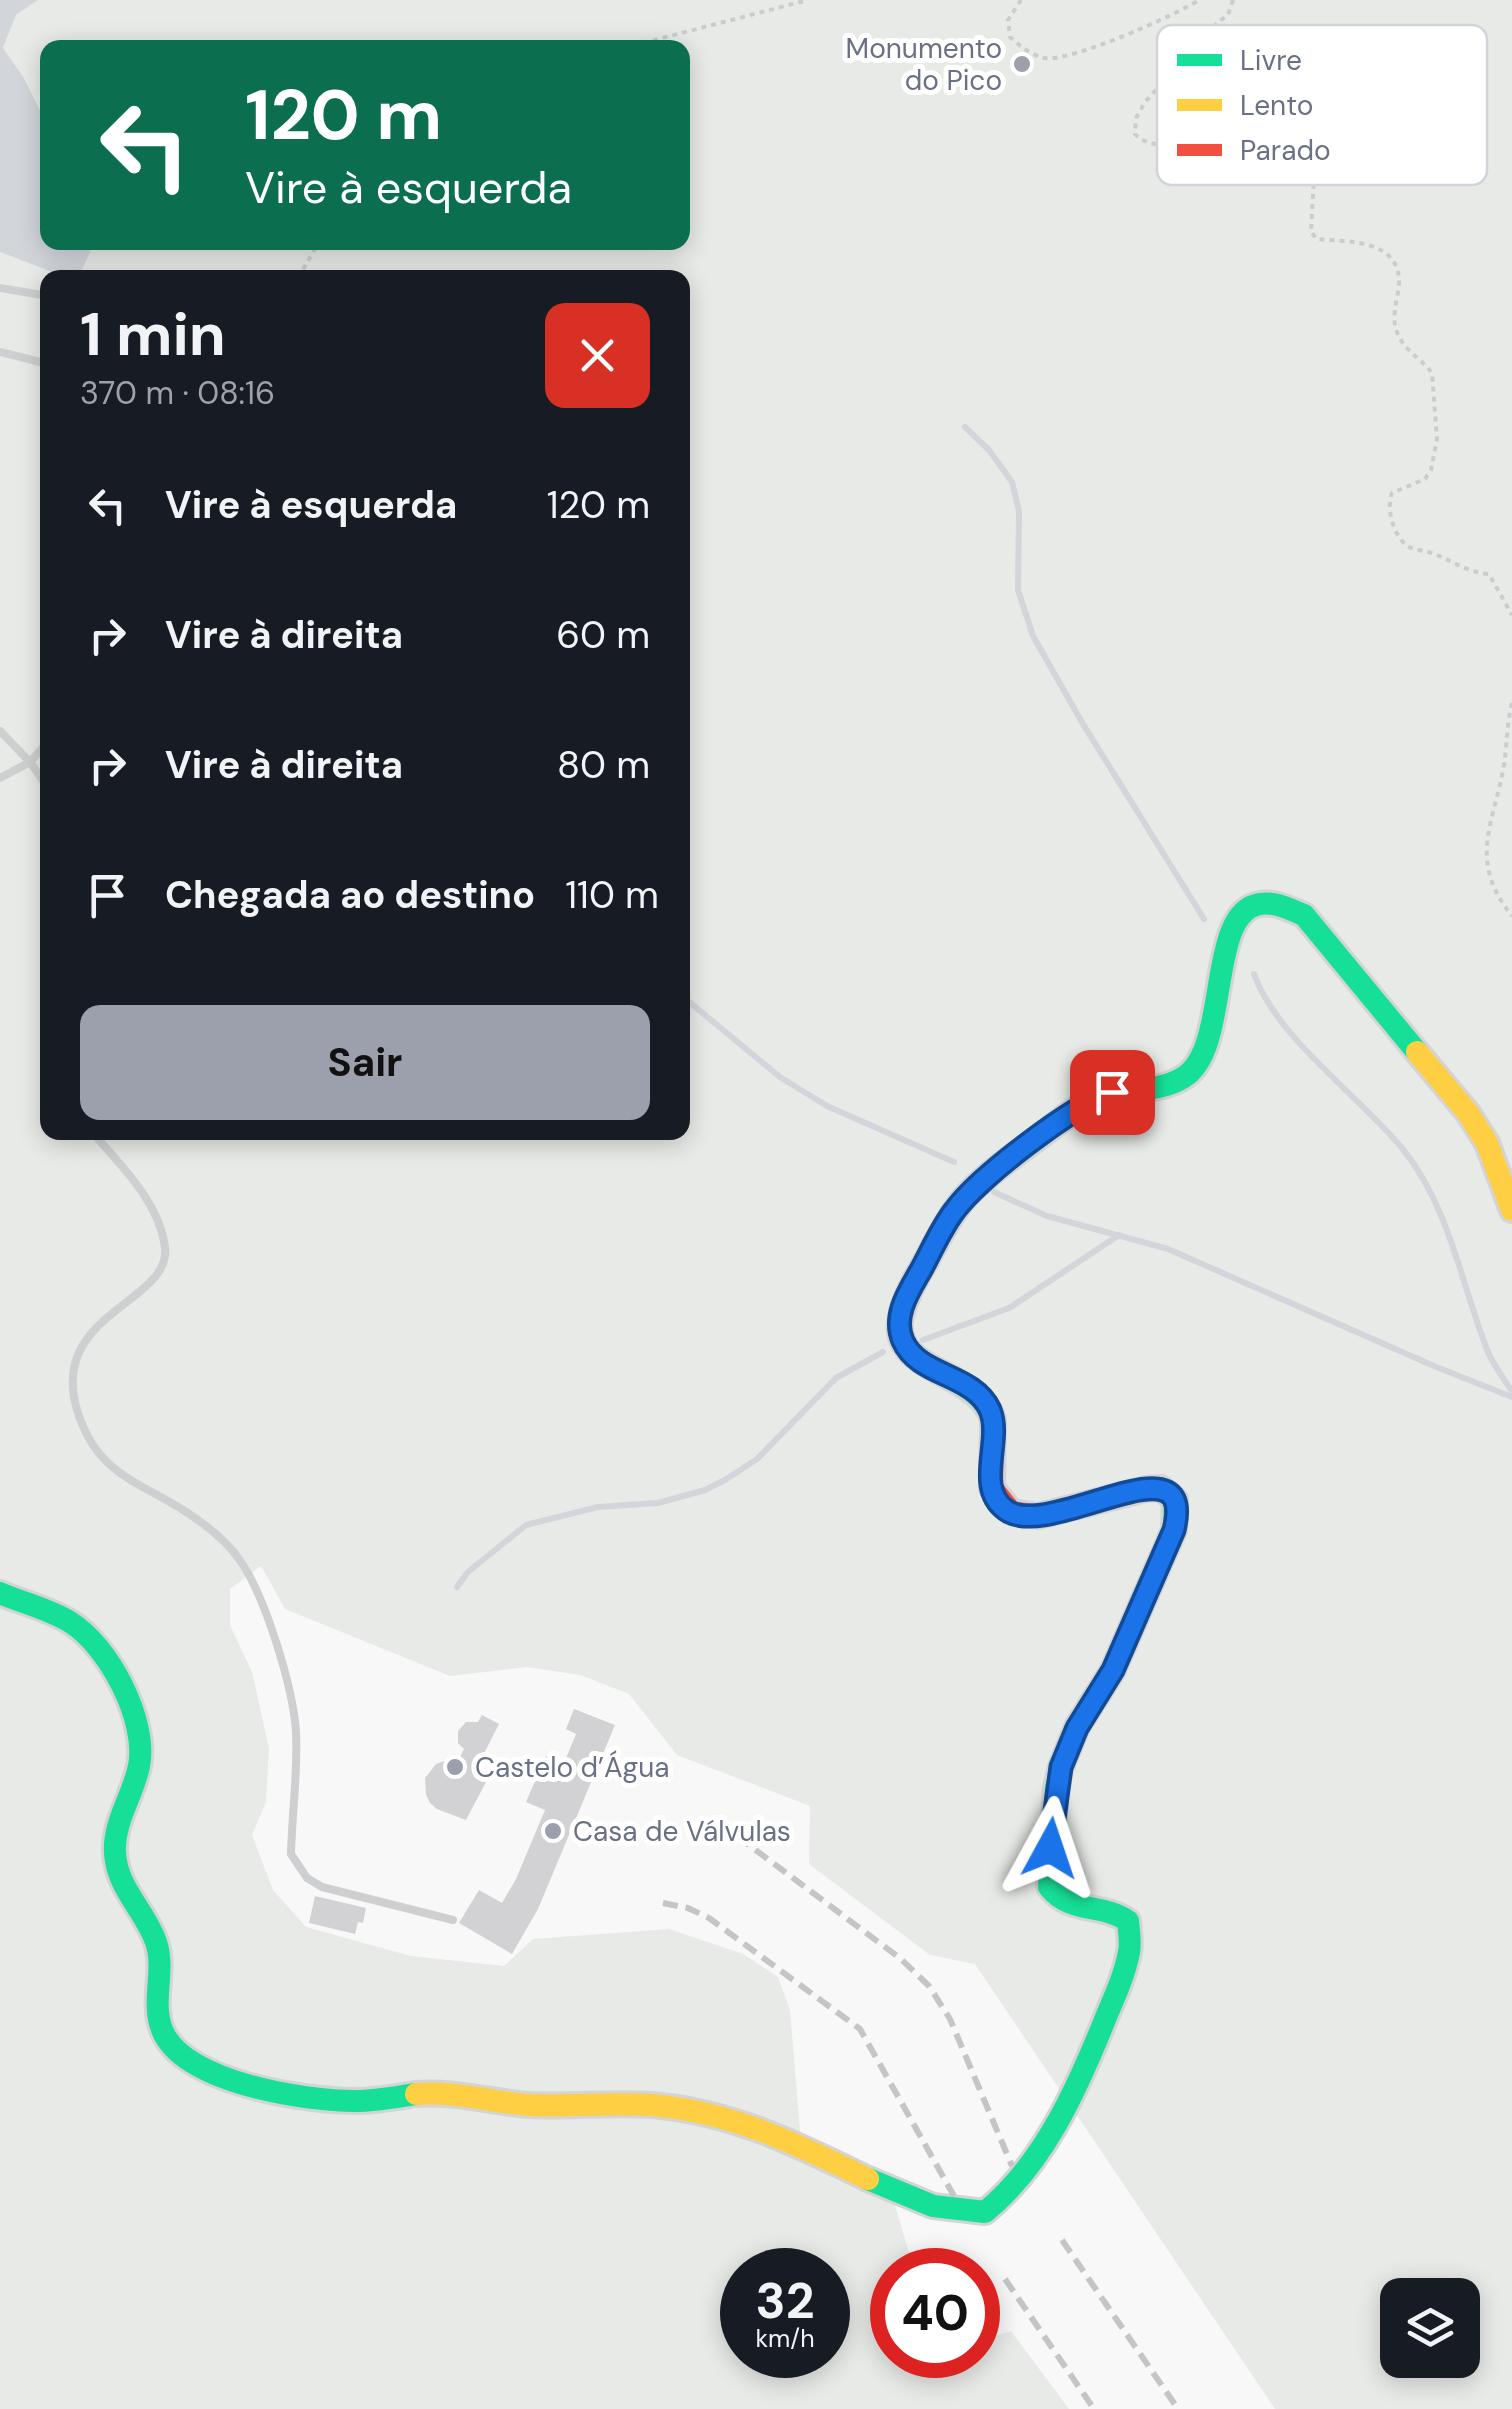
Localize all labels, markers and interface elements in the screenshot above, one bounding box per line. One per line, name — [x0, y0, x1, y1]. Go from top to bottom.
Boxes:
legend — [1157, 25, 1487, 185]
place label: Monumento do Pico — [846, 30, 1002, 99]
text: Livre — [1240, 42, 1302, 79]
marker: Monumento do Pico — [1011, 53, 1033, 75]
text: 120 m — [245, 70, 442, 161]
icon: left — [80, 80, 210, 210]
text: Lento — [1240, 87, 1313, 124]
text: Parado — [1240, 132, 1331, 169]
text: Vire à esquerda — [245, 158, 572, 217]
text: 1 min — [80, 295, 226, 374]
button: close — [545, 303, 650, 408]
text: 370 m · 08:16 — [80, 372, 275, 414]
icon: left — [80, 478, 135, 533]
text: Vire à esquerda — [165, 480, 457, 530]
text: 120 m — [547, 480, 650, 530]
icon: right — [80, 608, 135, 663]
text: Vire à direita — [165, 610, 403, 660]
text: 60 m — [556, 610, 650, 660]
icon: right — [80, 738, 135, 793]
text: Vire à direita — [165, 740, 403, 790]
text: 80 m — [557, 740, 650, 790]
icon: arrive — [80, 868, 135, 923]
text: Chegada ao destino — [165, 870, 535, 920]
text: 110 m — [565, 870, 659, 920]
button: Sair — [80, 1005, 650, 1120]
pin — [1070, 1050, 1155, 1135]
icon: arrive — [1085, 1065, 1140, 1120]
place label: Castelo d’Água — [475, 1749, 669, 1786]
marker: Castelo d’Água — [444, 1756, 466, 1778]
position arrow — [998, 1796, 1102, 1900]
place label: Casa de Válvulas — [573, 1813, 791, 1850]
marker: Casa de Válvulas — [542, 1820, 564, 1842]
speed limit sign: 40 — [870, 2248, 1000, 2378]
text: 32 — [756, 2268, 815, 2334]
map controls — [1380, 2278, 1480, 2378]
button: layers — [1380, 2278, 1480, 2378]
text: km/h — [755, 2322, 815, 2355]

